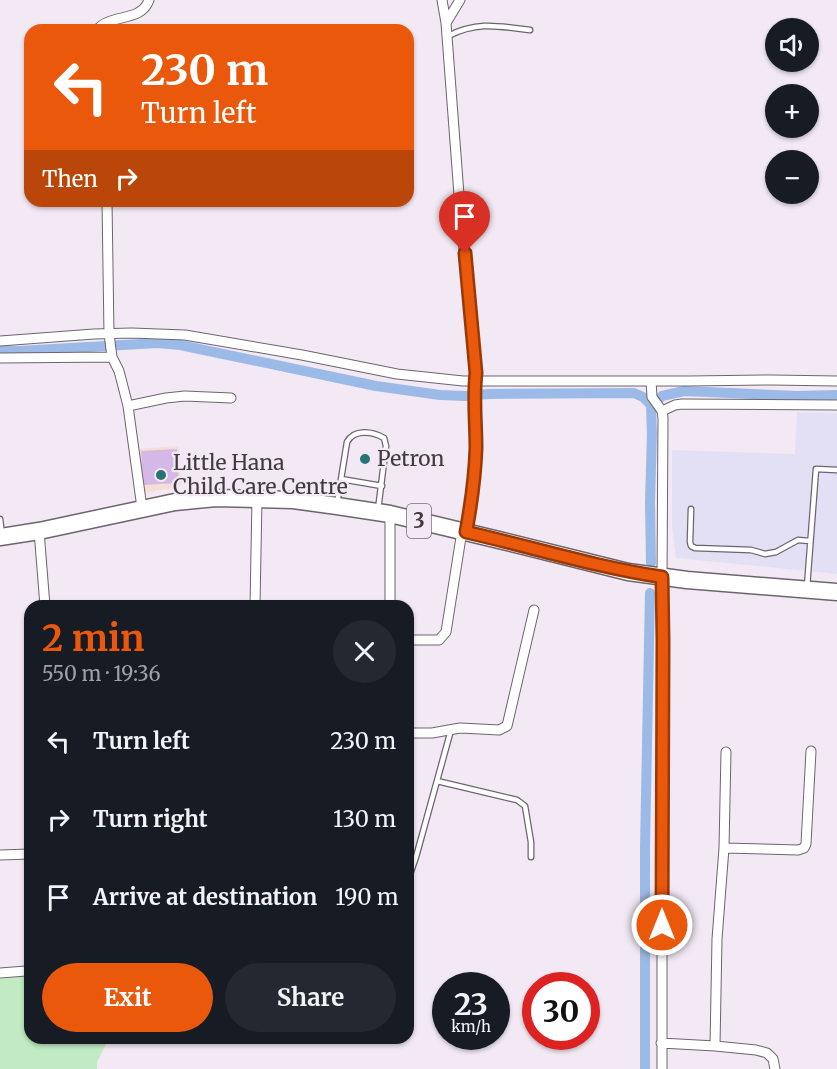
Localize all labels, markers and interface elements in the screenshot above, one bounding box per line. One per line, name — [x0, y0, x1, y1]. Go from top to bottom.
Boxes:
map controls — [765, 18, 819, 204]
button: sound — [765, 18, 819, 72]
text: 230 m — [141, 44, 268, 96]
icon: left — [42, 48, 120, 126]
button: + — [765, 84, 819, 138]
text: Turn left — [141, 96, 256, 130]
button: − — [765, 150, 819, 204]
icon: right — [110, 162, 143, 195]
text: Then — [42, 165, 98, 193]
pin — [439, 191, 490, 253]
icon: arrive — [448, 200, 481, 233]
place label: Petron — [377, 445, 445, 472]
place label: Little Hana Child Care Centre — [173, 449, 348, 500]
marker: Petron — [358, 452, 372, 466]
marker: Little Hana Child Care Centre — [154, 468, 168, 482]
road number: 3 — [407, 504, 431, 538]
text: 2 min — [42, 616, 145, 661]
button: close — [333, 620, 396, 683]
text: 550 m · 19:36 — [42, 661, 161, 686]
icon: left — [42, 725, 75, 758]
text: Turn left — [93, 727, 190, 755]
text: 230 m — [330, 727, 396, 755]
icon: right — [42, 803, 75, 836]
text: Turn right — [93, 805, 207, 833]
text: 130 m — [333, 805, 396, 833]
icon: arrive — [42, 881, 75, 914]
text: Arrive at destination — [93, 883, 317, 911]
text: 190 m — [335, 883, 399, 911]
position arrow — [630, 893, 694, 957]
button: Exit — [42, 963, 213, 1032]
button: Share — [225, 963, 396, 1032]
speed limit sign: 30 — [522, 972, 600, 1050]
text: 23 — [454, 985, 488, 1023]
text: km/h — [451, 1017, 491, 1036]

